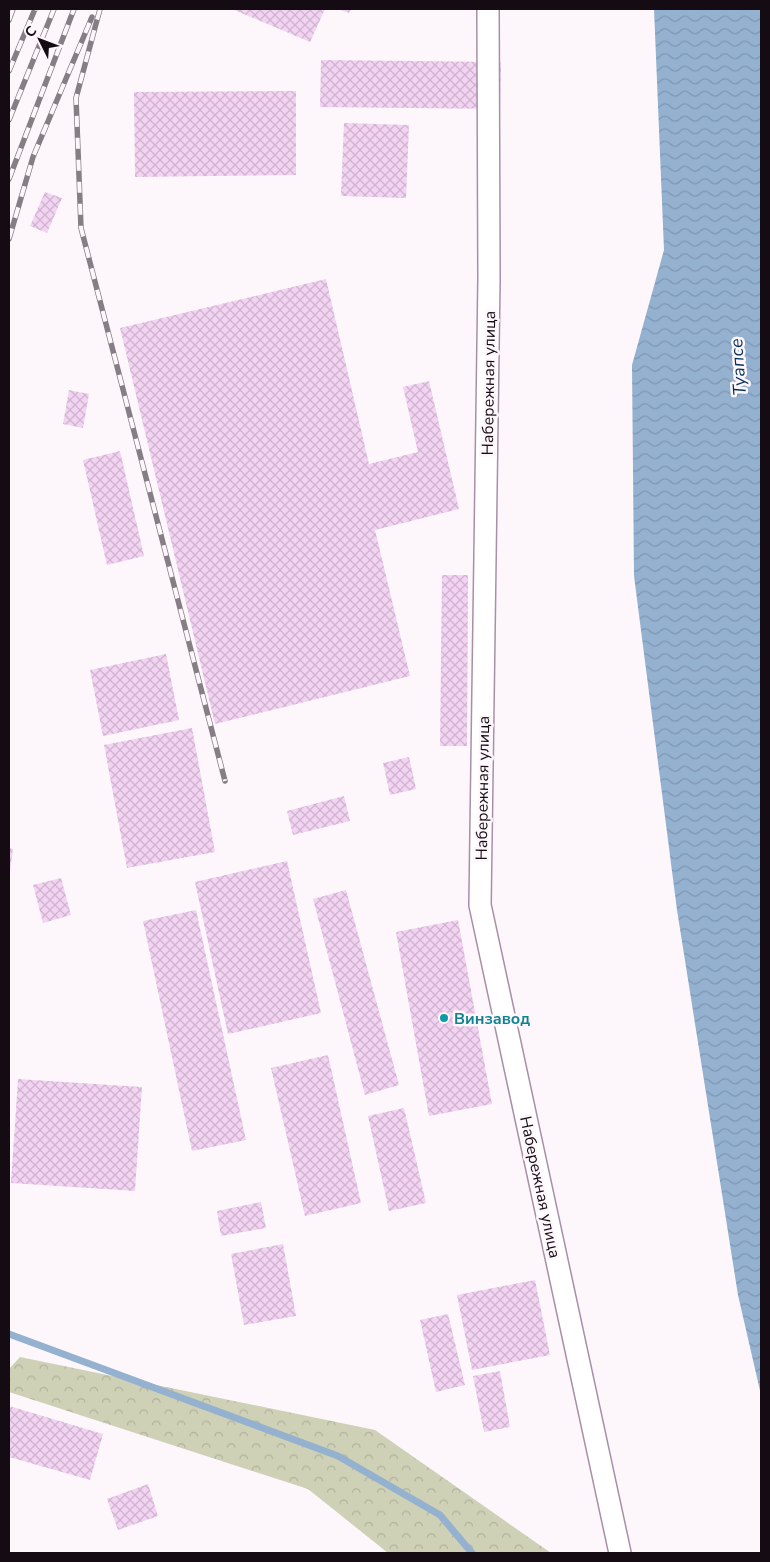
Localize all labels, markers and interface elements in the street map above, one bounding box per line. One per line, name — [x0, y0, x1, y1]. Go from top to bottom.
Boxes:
north arrow — [15, 15, 65, 65]
text: С — [20, 21, 41, 42]
street label: Набережная улица — [477, 311, 501, 456]
water label: Туапсе — [724, 337, 752, 396]
street label: Набережная улица — [471, 716, 495, 861]
place label: Винзавод — [454, 1008, 530, 1030]
marker: Винзавод — [438, 1012, 450, 1024]
street label: Набережная улица — [514, 1114, 566, 1260]

